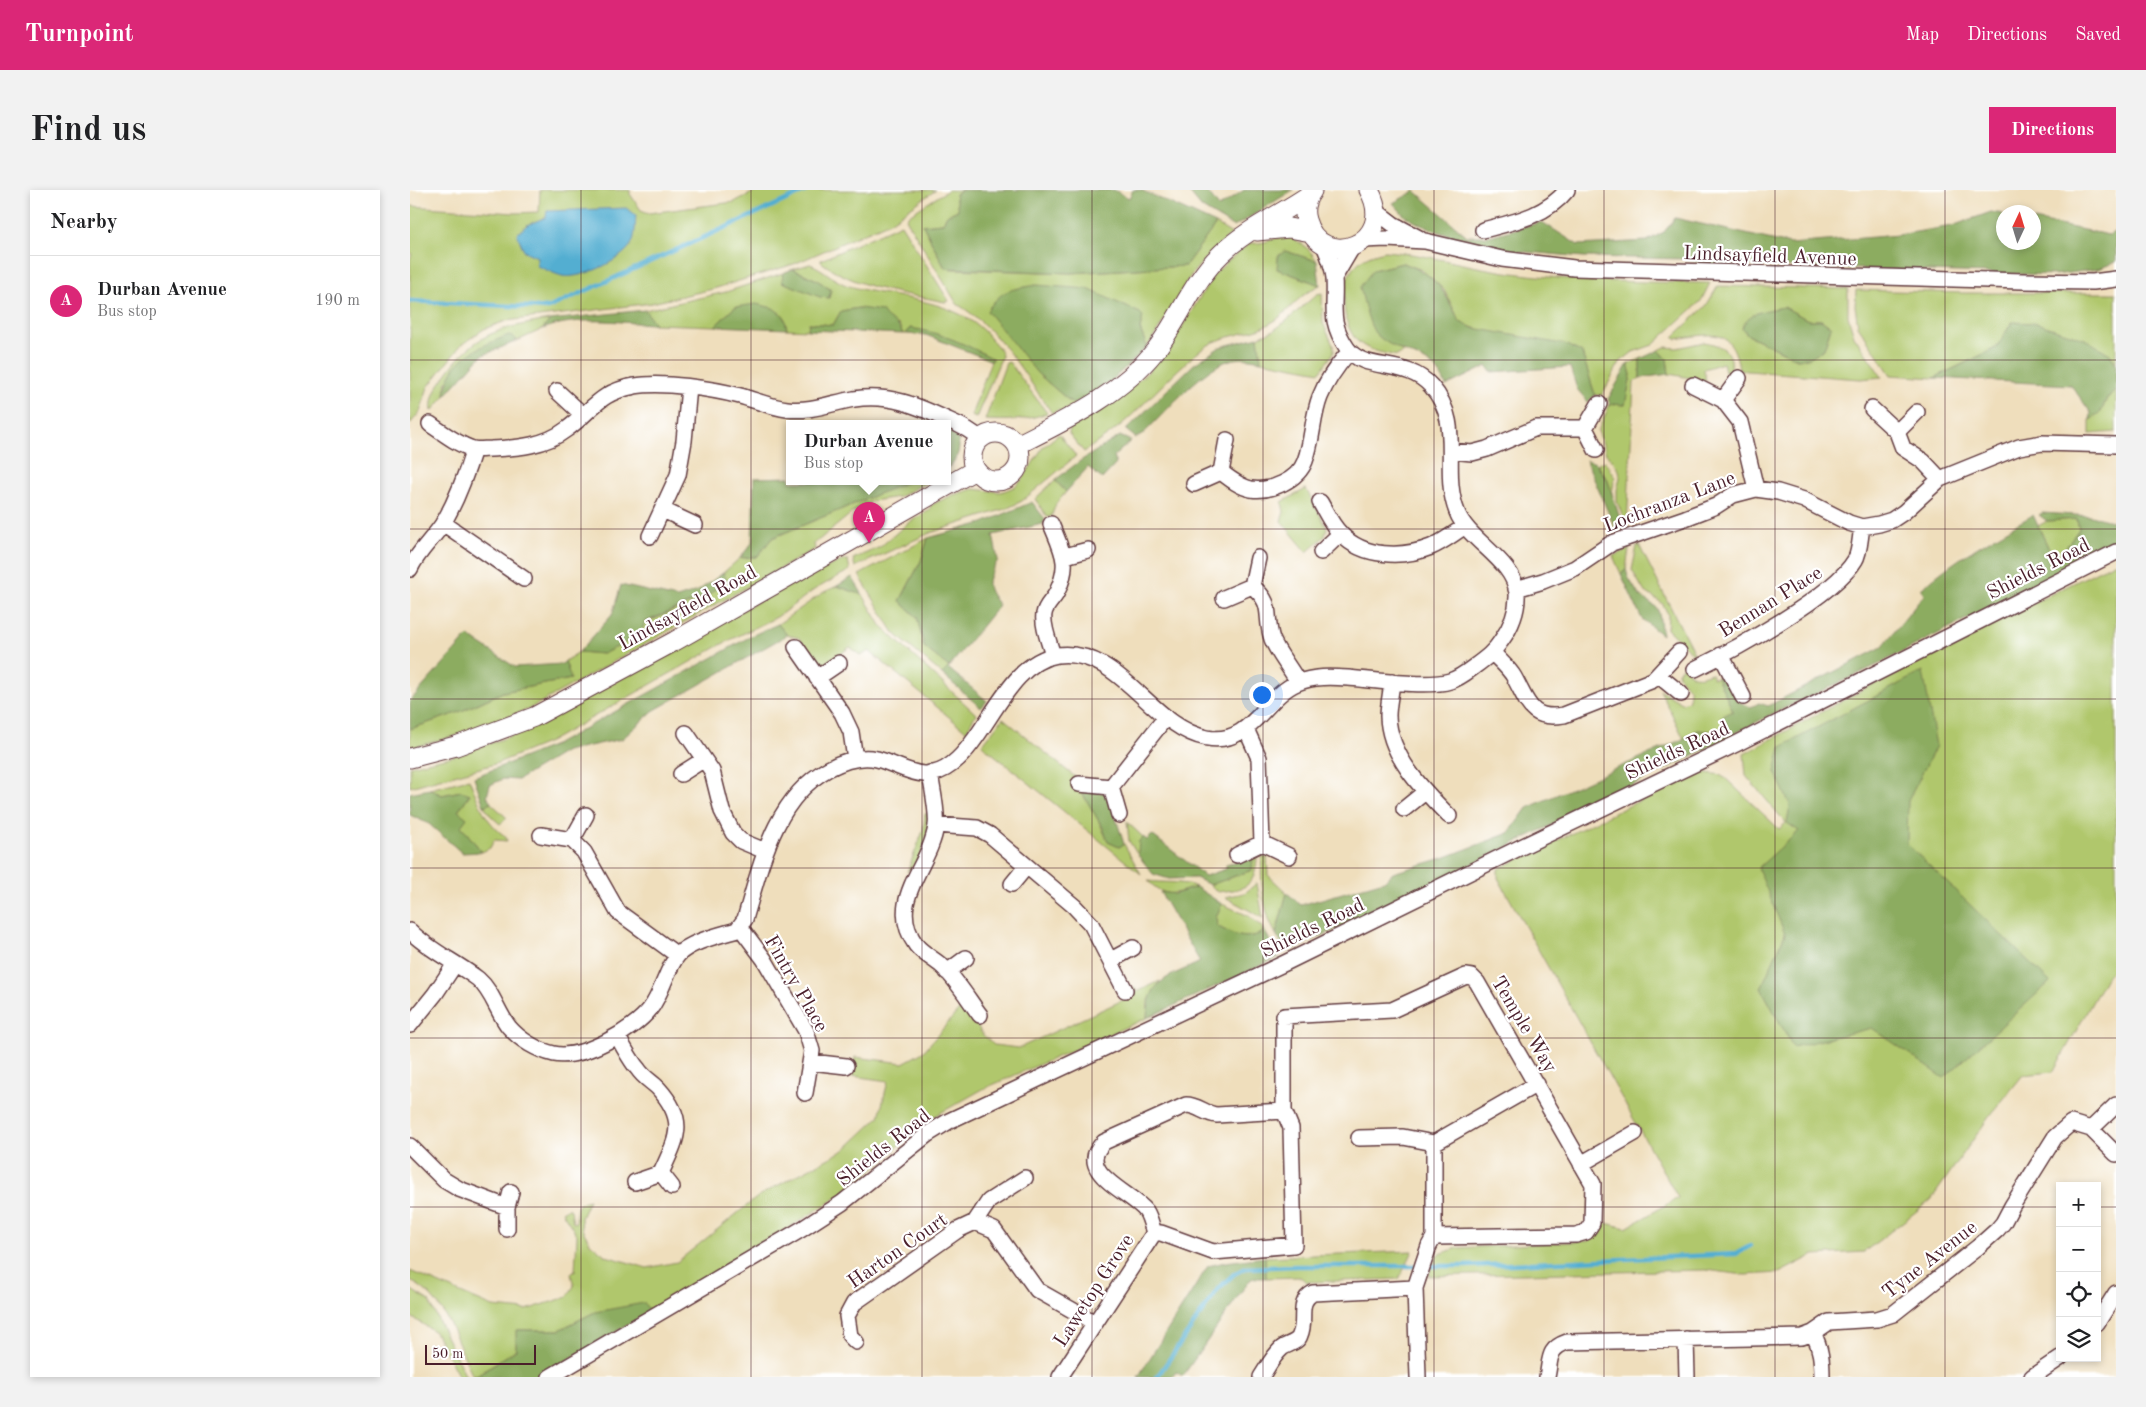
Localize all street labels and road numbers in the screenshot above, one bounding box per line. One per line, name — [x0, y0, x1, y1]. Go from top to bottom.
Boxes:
street label: Lindsayfield Avenue — [1683, 244, 1857, 270]
street label: Lochranza Lane — [1601, 469, 1738, 537]
street label: Shields Road — [1984, 535, 2094, 604]
street label: Lindsayfield Road — [615, 563, 760, 655]
street label: Bennan Place — [1716, 563, 1826, 642]
street label: Shields Road — [1623, 719, 1733, 785]
street label: Shields Road — [1258, 895, 1368, 962]
street label: Fintry Place — [760, 932, 831, 1036]
street label: Temple Way — [1487, 973, 1560, 1077]
street label: Shields Road — [834, 1106, 935, 1191]
street label: Harton Court — [845, 1210, 952, 1293]
street label: Tyne Avenue — [1879, 1218, 1981, 1304]
street label: Lawetop Grove — [1051, 1231, 1138, 1351]

